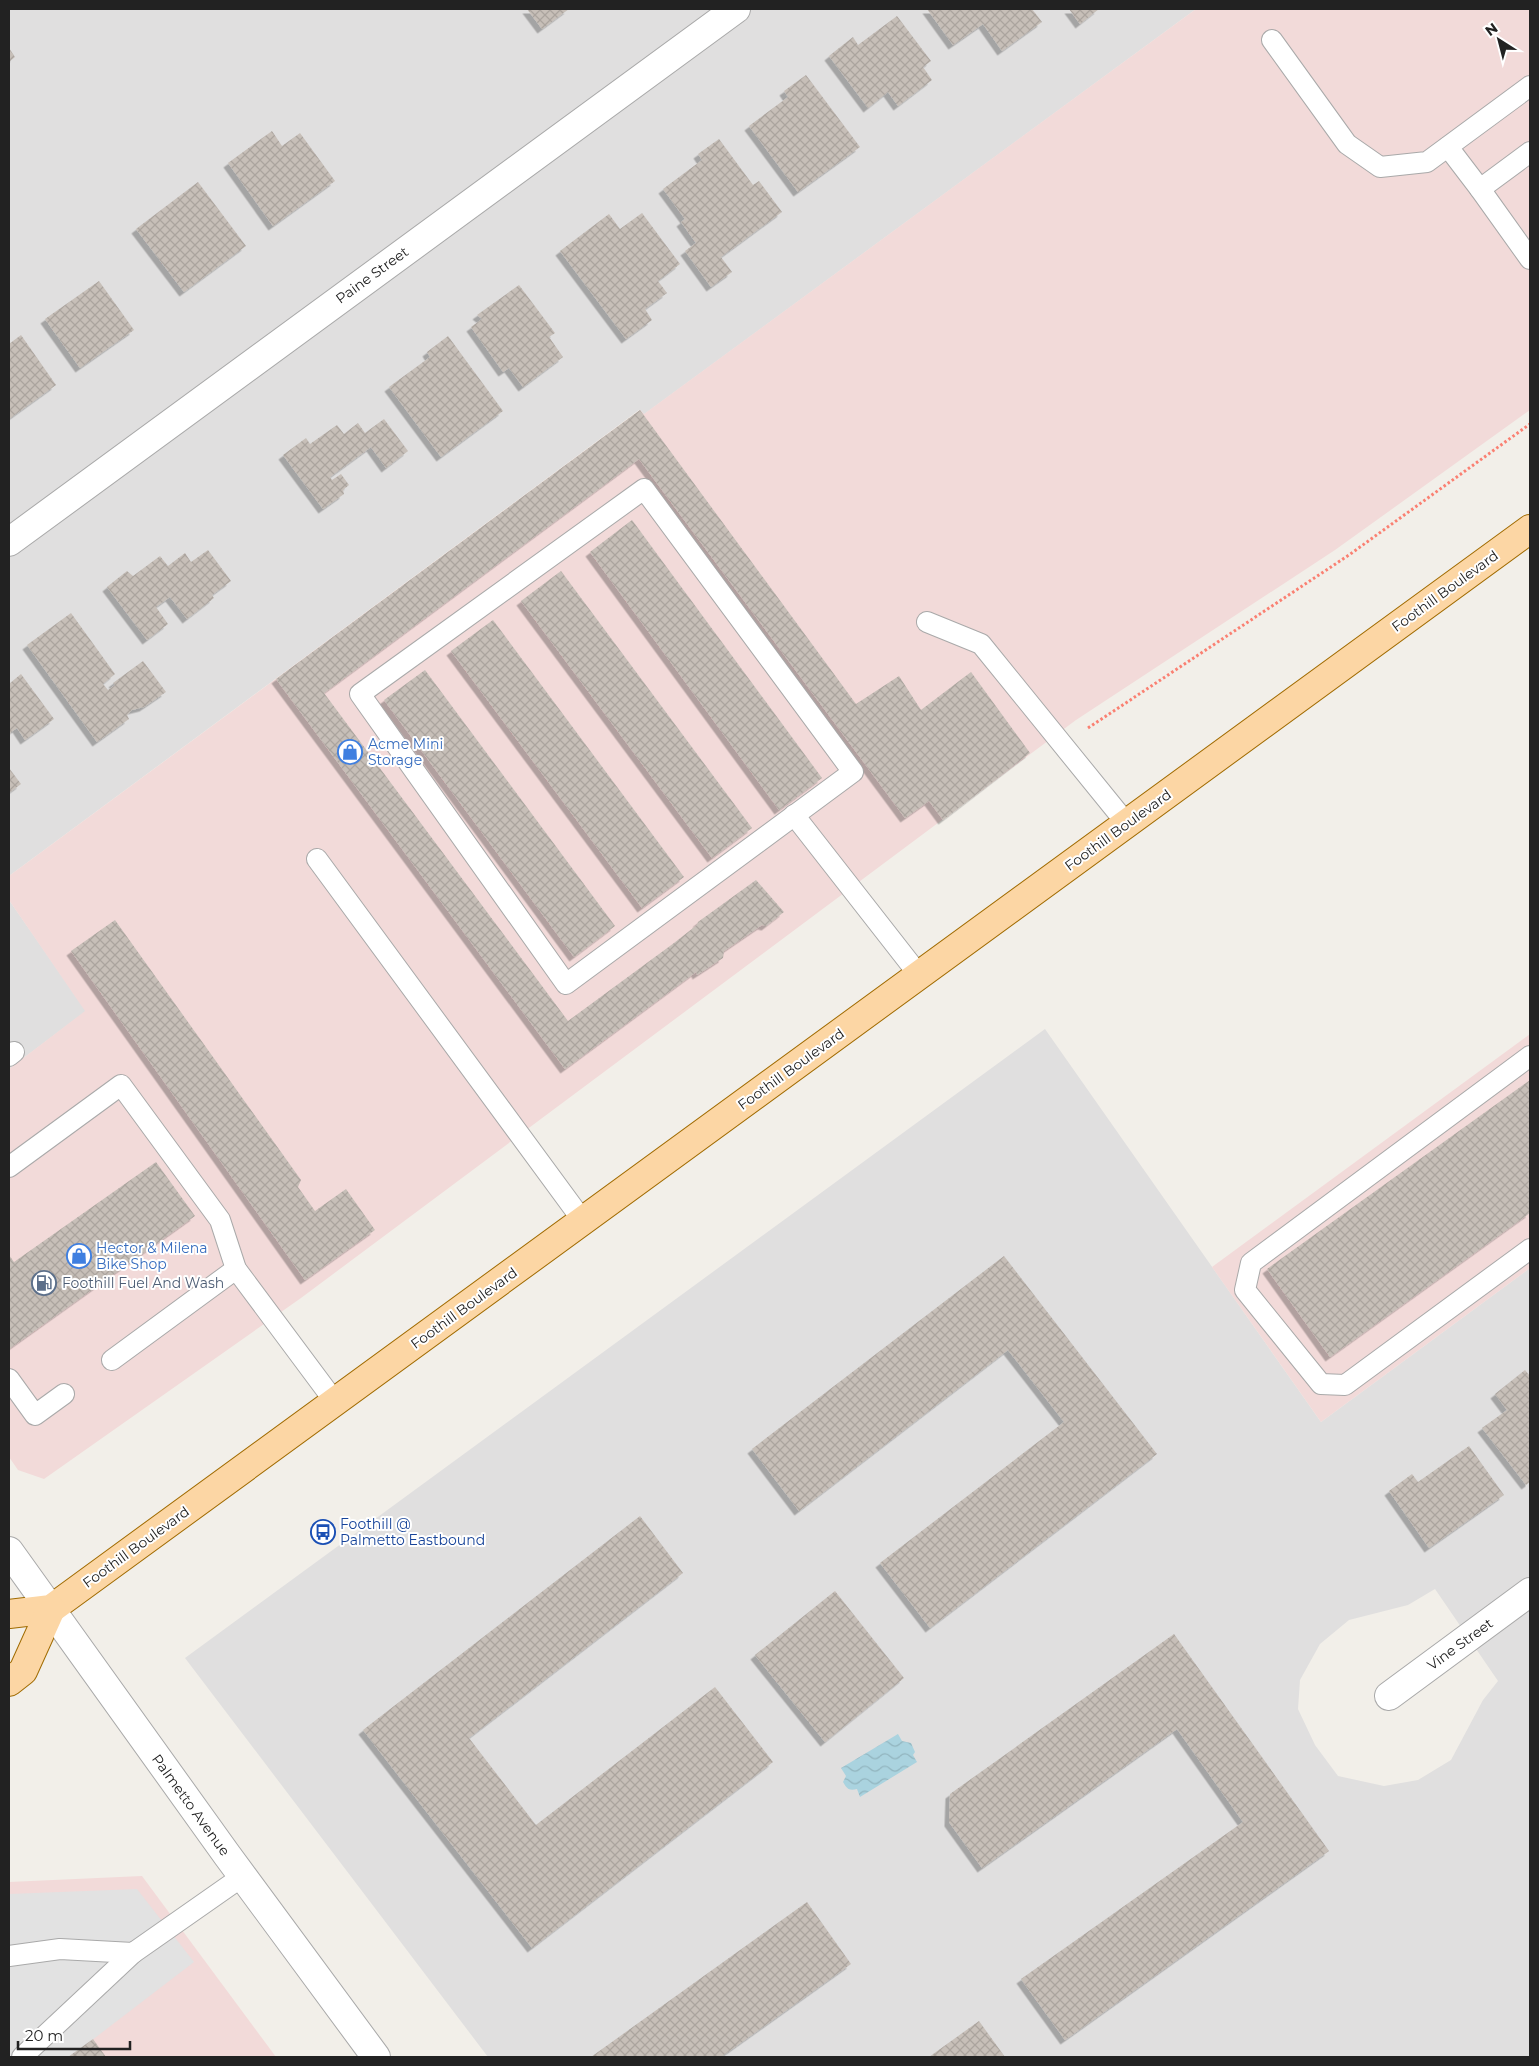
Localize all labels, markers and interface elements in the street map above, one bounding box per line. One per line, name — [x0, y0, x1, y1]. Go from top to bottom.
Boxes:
north arrow — [1474, 15, 1524, 65]
text: N — [1481, 19, 1501, 40]
street label: Paine Street — [332, 242, 412, 307]
street label: Foothill Boulevard — [1388, 546, 1502, 636]
place label: Acme Mini Storage — [368, 735, 443, 769]
shop icon: Acme Mini Storage — [337, 739, 363, 765]
street label: Foothill Boulevard — [1061, 785, 1175, 875]
street label: Foothill Boulevard — [734, 1024, 848, 1114]
place label: Hector & Milena Bike Shop — [96, 1239, 207, 1273]
shop icon: Hector & Milena Bike Shop — [66, 1243, 92, 1269]
street label: Foothill Boulevard — [407, 1263, 521, 1353]
fuel station icon: Foothill Fuel And Wash — [31, 1270, 57, 1296]
place label: Foothill Fuel And Wash — [62, 1274, 224, 1292]
street label: Foothill Boulevard — [79, 1502, 193, 1592]
place label: Foothill @ Palmetto Eastbound — [340, 1515, 485, 1549]
bus stop icon: Foothill @ Palmetto Eastbound — [310, 1519, 336, 1545]
street label: Vine Street — [1423, 1614, 1497, 1674]
street label: Palmetto Avenue — [148, 1751, 234, 1859]
scale bar — [18, 2018, 130, 2050]
text: 20 m — [25, 2026, 63, 2045]

